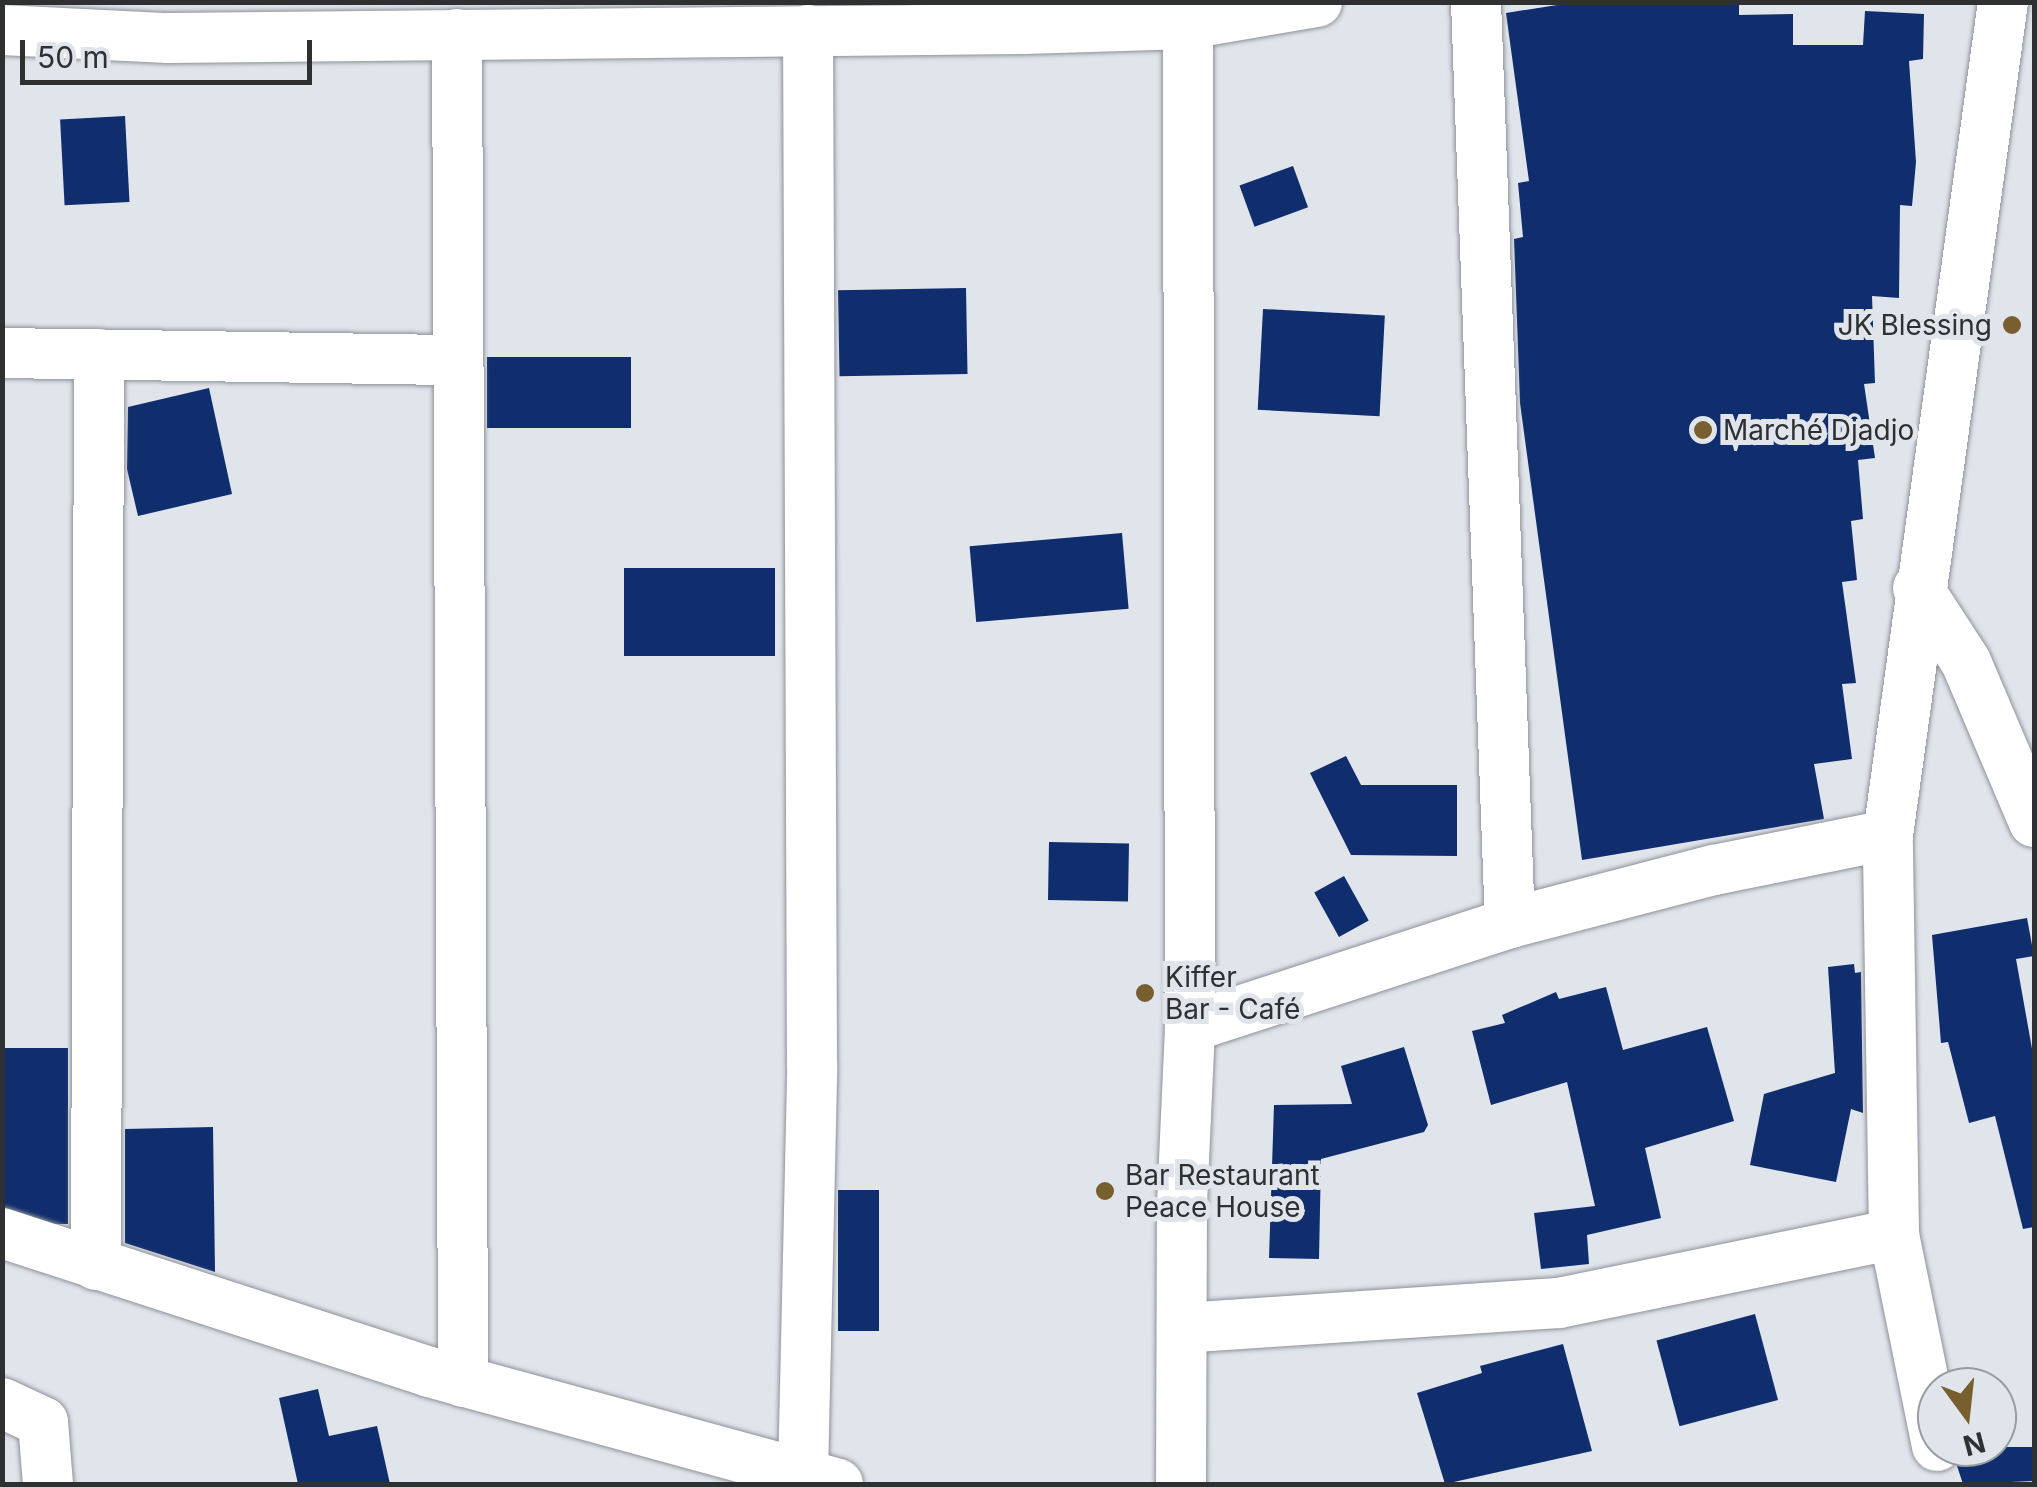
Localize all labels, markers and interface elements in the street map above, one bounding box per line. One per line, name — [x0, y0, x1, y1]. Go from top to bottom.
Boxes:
scale bar — [25, 20, 318, 82]
text: 50 m — [37, 39, 109, 75]
place label: JK Blessing — [1838, 308, 1992, 342]
marker: JK Blessing — [2001, 314, 2023, 336]
place label: Marché Djadjo — [1723, 413, 1914, 447]
marker: Marché Djadjo — [1692, 419, 1714, 441]
place label: Kiffer Bar - Café — [1165, 960, 1300, 1026]
marker: Kiffer Bar - Café — [1134, 982, 1156, 1004]
place label: Bar Restaurant Peace House — [1125, 1158, 1320, 1224]
marker: Bar Restaurant Peace House — [1094, 1180, 1116, 1202]
north arrow — [1917, 1367, 2017, 1467]
text: N — [1960, 1425, 1989, 1463]

